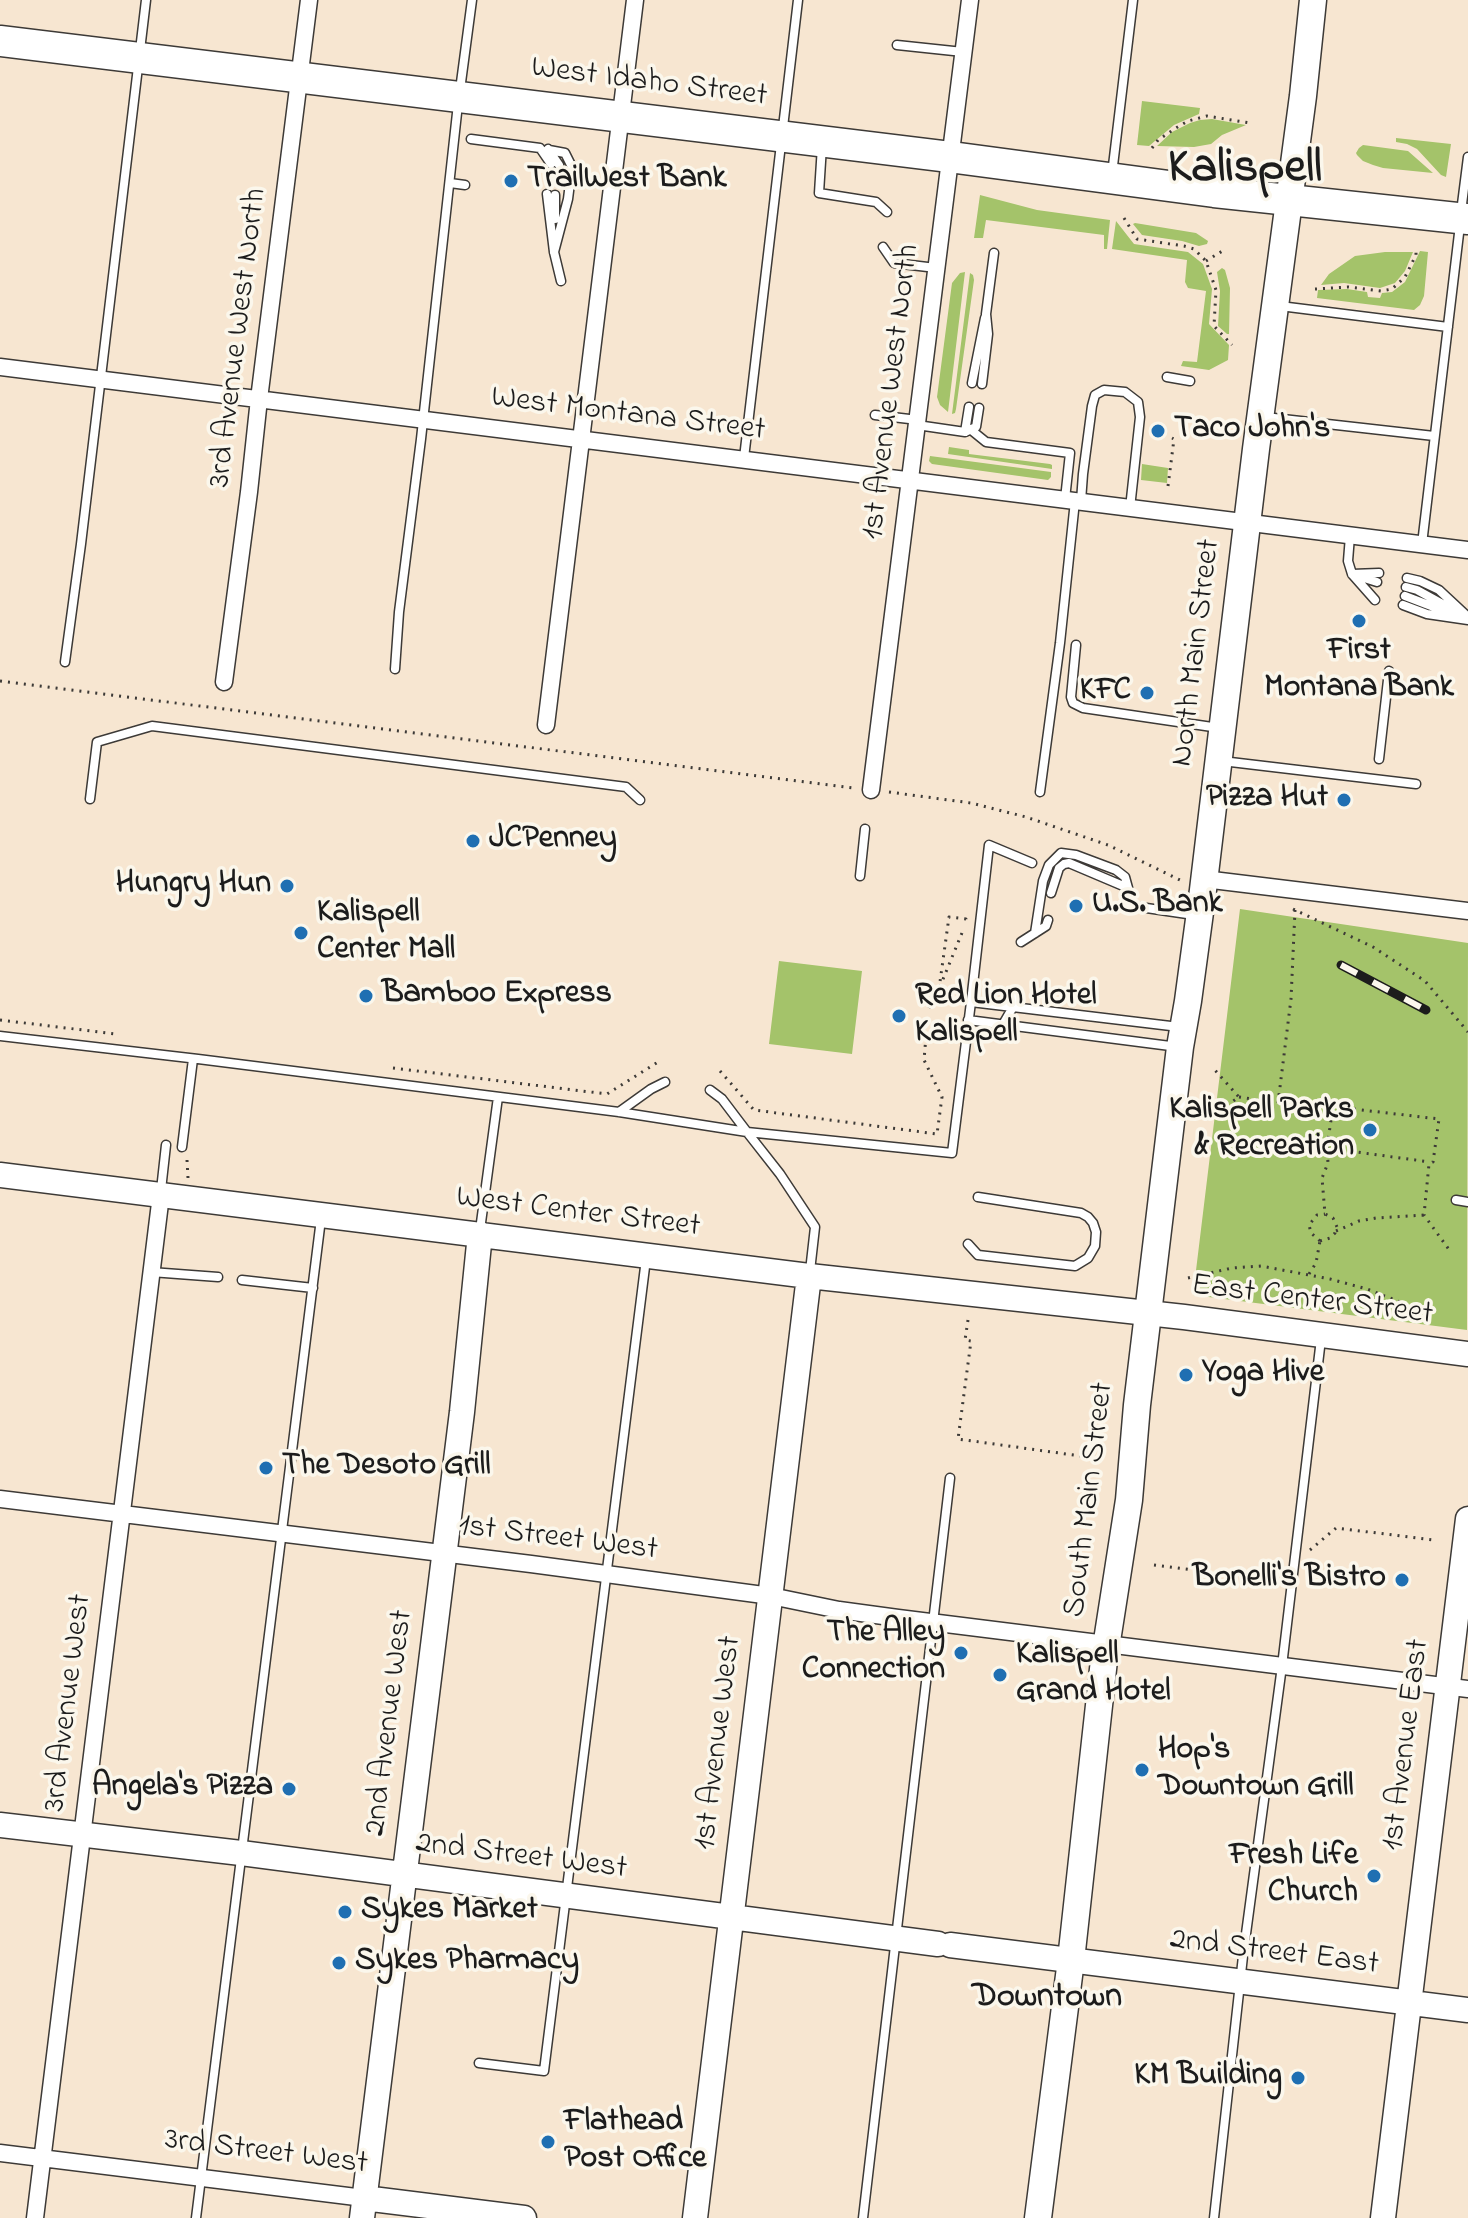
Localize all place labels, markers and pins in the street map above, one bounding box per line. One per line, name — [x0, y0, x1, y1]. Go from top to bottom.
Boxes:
place label: TrailWest Bank — [527, 162, 726, 200]
marker: TrailWest Bank — [502, 172, 520, 190]
place label: Taco John's — [1174, 412, 1330, 450]
marker: Taco John's — [1149, 422, 1167, 440]
marker: First Montana Bank — [1350, 612, 1368, 630]
place label: First Montana Bank — [1264, 634, 1454, 709]
place label: KFC — [1080, 674, 1131, 712]
marker: KFC — [1138, 684, 1156, 702]
place label: Pizza Hut — [1206, 781, 1328, 819]
marker: Pizza Hut — [1335, 791, 1353, 809]
place label: JCPenney — [489, 822, 617, 860]
marker: JCPenney — [464, 832, 482, 850]
place label: Hungry Hun — [116, 867, 271, 905]
marker: Hungry Hun — [278, 877, 296, 895]
place label: U.S. Bank — [1092, 887, 1222, 925]
place label: Kalispell Center Mall — [317, 896, 455, 971]
marker: U.S. Bank — [1067, 897, 1085, 915]
marker: Kalispell Center Mall — [292, 924, 310, 942]
place label: Bamboo Express — [382, 977, 612, 1015]
place label: Red Lion Hotel Kalispell — [915, 979, 1097, 1054]
marker: Bamboo Express — [357, 987, 375, 1005]
marker: Red Lion Hotel Kalispell — [890, 1007, 908, 1025]
place label: Kalispell Parks & Recreation — [1169, 1093, 1354, 1168]
marker: Kalispell Parks & Recreation — [1361, 1121, 1379, 1139]
place label: Yoga Hive — [1202, 1356, 1324, 1394]
marker: Yoga Hive — [1177, 1366, 1195, 1384]
place label: The Desoto Grill — [282, 1449, 491, 1487]
marker: The Desoto Grill — [257, 1459, 275, 1477]
place label: Bonelli's Bistro — [1193, 1561, 1386, 1599]
marker: Bonelli's Bistro — [1393, 1571, 1411, 1589]
place label: The Alley Connection — [802, 1616, 945, 1691]
place label: Kalispell Grand Hotel — [1016, 1638, 1171, 1713]
marker: The Alley Connection — [952, 1644, 970, 1662]
marker: Kalispell Grand Hotel — [991, 1666, 1009, 1684]
place label: Hop's Downtown Grill — [1158, 1733, 1354, 1808]
marker: Hop's Downtown Grill — [1133, 1761, 1151, 1779]
place label: Angela's Pizza — [92, 1770, 273, 1808]
marker: Angela's Pizza — [280, 1780, 298, 1798]
place label: Fresh Life Church — [1229, 1839, 1358, 1914]
marker: Fresh Life Church — [1365, 1867, 1383, 1885]
place label: Sykes Market — [361, 1893, 538, 1931]
marker: Sykes Market — [336, 1903, 354, 1921]
place label: Sykes Pharmacy — [355, 1944, 579, 1982]
marker: Sykes Pharmacy — [330, 1954, 348, 1972]
place label: KM Building — [1134, 2059, 1282, 2097]
marker: KM Building — [1289, 2069, 1307, 2087]
place label: Flathead Post Office — [564, 2105, 706, 2180]
marker: Flathead Post Office — [539, 2133, 557, 2151]

